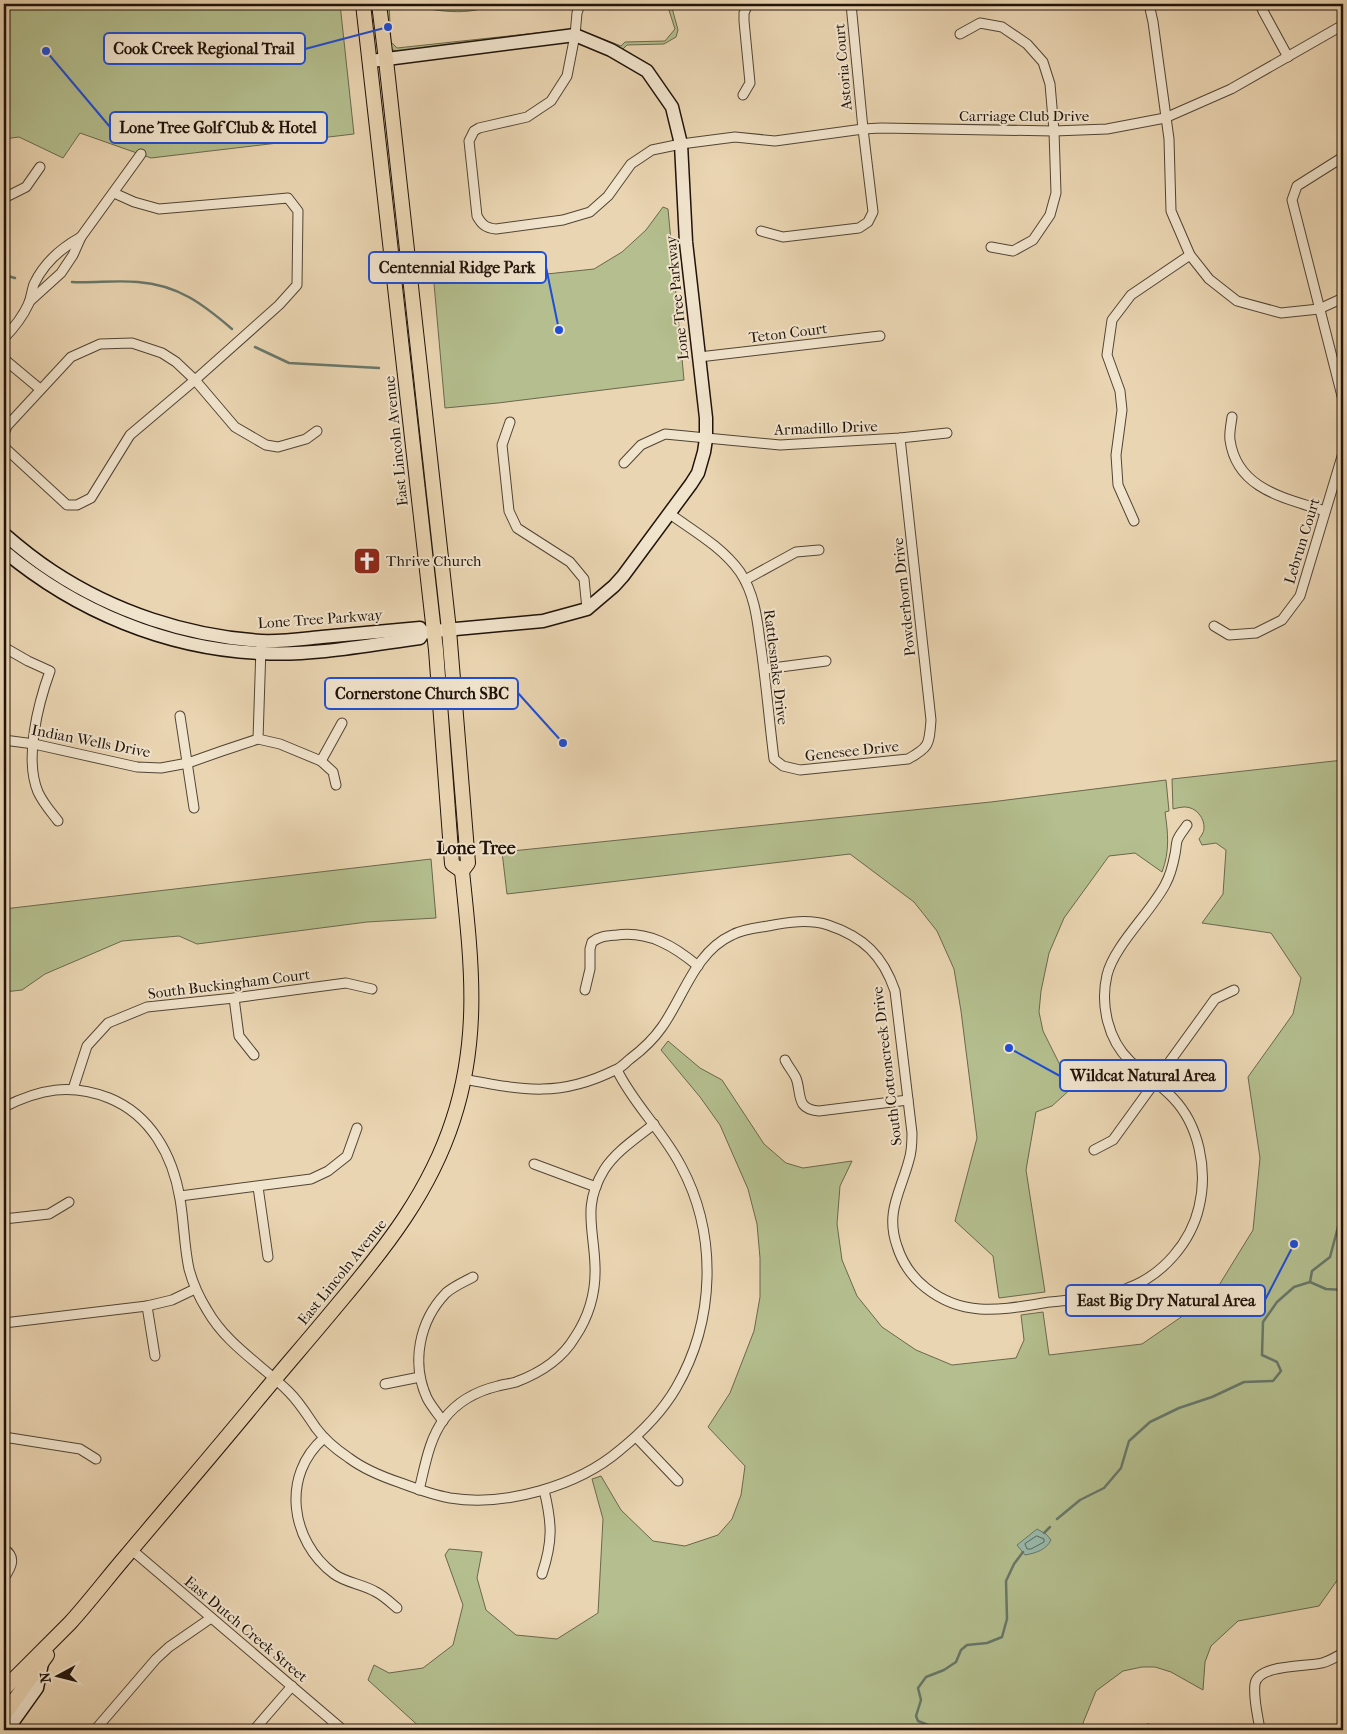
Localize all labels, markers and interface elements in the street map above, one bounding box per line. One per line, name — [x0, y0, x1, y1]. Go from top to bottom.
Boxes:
street label: Astoria Court — [830, 22, 856, 112]
callout: Cook Creek Regional Trail — [104, 33, 305, 64]
text: Cook Creek Regional Trail — [113, 39, 295, 59]
street label: Carriage Club Drive — [959, 107, 1090, 125]
callout: Lone Tree Golf Club & Hotel — [110, 112, 327, 143]
text: Lone Tree Golf Club & Hotel — [119, 118, 317, 137]
street label: Lone Tree Parkway — [661, 234, 692, 361]
callout: Centennial Ridge Park — [369, 252, 546, 283]
text: Centennial Ridge Park — [379, 258, 536, 278]
street label: Teton Court — [748, 319, 829, 347]
street label: East Lincoln Avenue — [380, 374, 412, 507]
street label: Armadillo Drive — [773, 417, 879, 439]
street label: Lebrun Court — [1280, 495, 1324, 586]
street label: Powderhorn Drive — [889, 536, 919, 657]
church icon: Thrive Church — [352, 546, 382, 576]
place label: Thrive Church — [386, 552, 482, 570]
street label: Lone Tree Parkway — [257, 606, 384, 632]
street label: Rattlesnake Drive — [760, 608, 792, 726]
callout: Cornerstone Church SBC — [325, 678, 518, 709]
text: Cornerstone Church SBC — [335, 684, 509, 703]
street label: Indian Wells Drive — [30, 721, 153, 761]
street label: Genesee Drive — [804, 737, 900, 765]
district label: Lone Tree — [436, 838, 516, 859]
street label: South Buckingham Court — [147, 965, 312, 1003]
street label: South Cottoncreek Drive — [868, 985, 906, 1147]
callout: Wildcat Natural Area — [1060, 1060, 1226, 1091]
text: Wildcat Natural Area — [1069, 1066, 1216, 1085]
street label: East Lincoln Avenue — [294, 1215, 391, 1329]
callout: East Big Dry Natural Area — [1066, 1285, 1265, 1316]
text: East Big Dry Natural Area — [1077, 1291, 1256, 1311]
street label: East Dutch Creek Street — [181, 1572, 312, 1686]
north arrow — [32, 1652, 82, 1702]
text: N — [36, 1671, 55, 1684]

